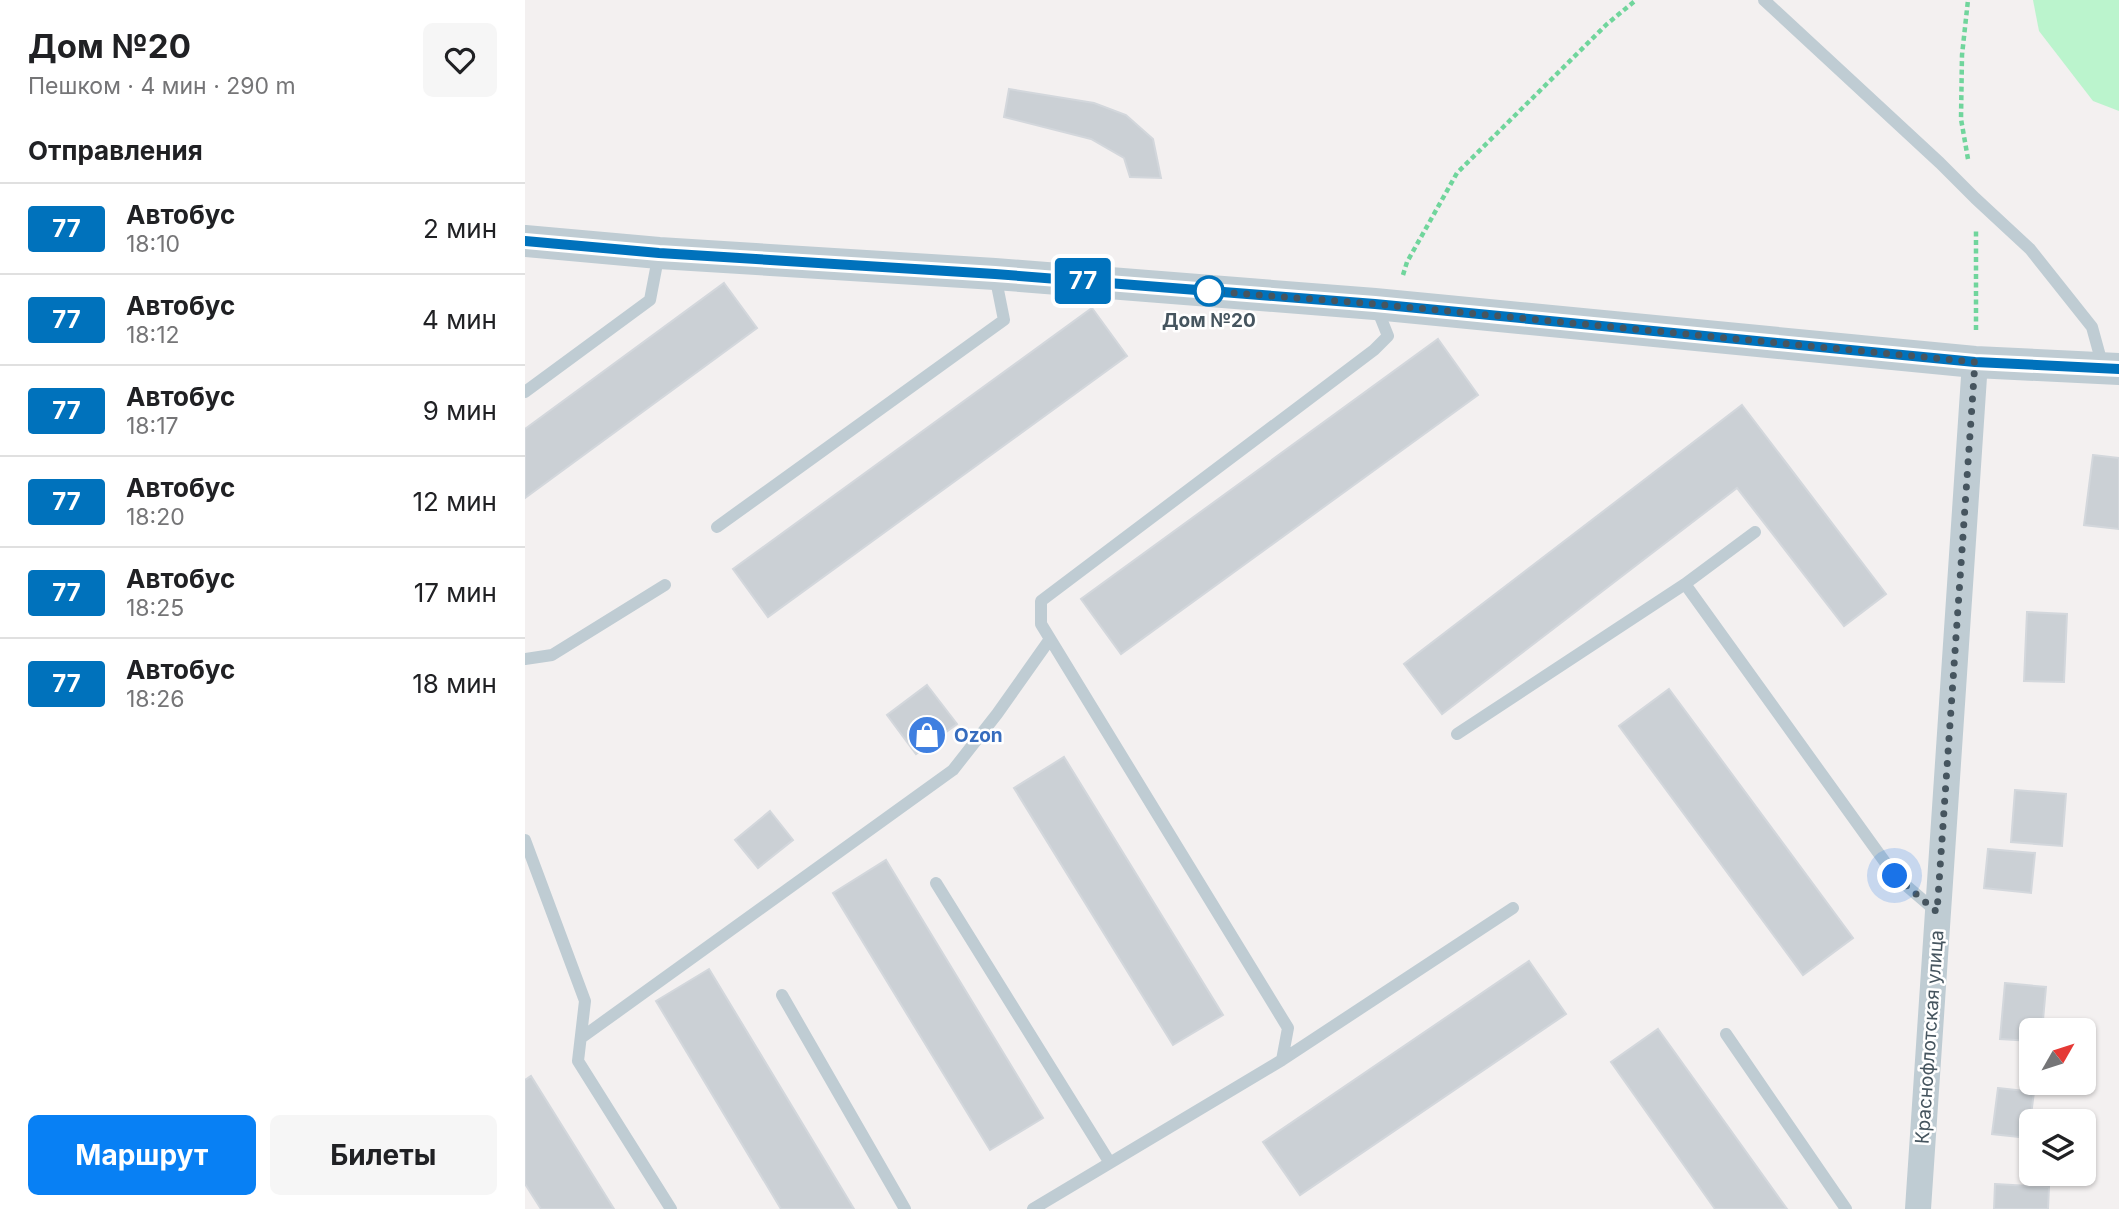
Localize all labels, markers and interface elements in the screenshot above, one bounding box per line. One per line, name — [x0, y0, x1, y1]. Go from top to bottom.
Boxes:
button: heart — [423, 23, 497, 97]
text: Дом №20 — [28, 26, 191, 66]
text: Пешком · 4 мин · 290 m — [28, 72, 296, 100]
text: Отправления — [28, 135, 203, 166]
text: Автобус — [126, 199, 235, 230]
text: 2 мин — [423, 213, 497, 244]
text: 77 — [52, 214, 81, 243]
text: 18:10 — [126, 230, 180, 258]
line badge: 77 — [1051, 258, 1115, 304]
text: 77 — [1069, 266, 1097, 295]
marker: Дом №20 — [1194, 276, 1224, 306]
text: Автобус — [126, 290, 235, 321]
text: 4 мин — [422, 304, 497, 335]
text: 77 — [52, 305, 81, 334]
place label: Дом №20 — [1162, 309, 1256, 332]
text: 18:12 — [126, 321, 180, 349]
text: Автобус — [126, 381, 235, 412]
text: 9 мин — [423, 395, 497, 426]
text: 77 — [52, 396, 81, 425]
text: 18:17 — [126, 412, 179, 440]
text: Автобус — [126, 472, 235, 503]
text: 12 мин — [412, 486, 497, 517]
text: 77 — [52, 487, 81, 516]
text: 18:20 — [126, 503, 185, 531]
text: Автобус — [126, 563, 235, 594]
text: 17 мин — [414, 577, 497, 608]
text: 77 — [52, 578, 81, 607]
text: 18:25 — [126, 594, 184, 622]
text: Автобус — [126, 654, 235, 685]
text: 18 мин — [412, 668, 497, 699]
text: 77 — [52, 669, 81, 698]
text: 18:26 — [126, 685, 185, 713]
shop icon: Ozon — [906, 714, 948, 756]
place label: Ozon — [954, 724, 1003, 747]
your location — [1877, 858, 1912, 893]
street label: Краснофлотская улица — [1911, 929, 1948, 1145]
north arrow — [2019, 1018, 2097, 1096]
map controls — [2019, 1018, 2096, 1186]
button: layers — [2019, 1109, 2096, 1186]
button: Маршрут — [28, 1115, 256, 1195]
button: Билеты — [270, 1115, 497, 1195]

